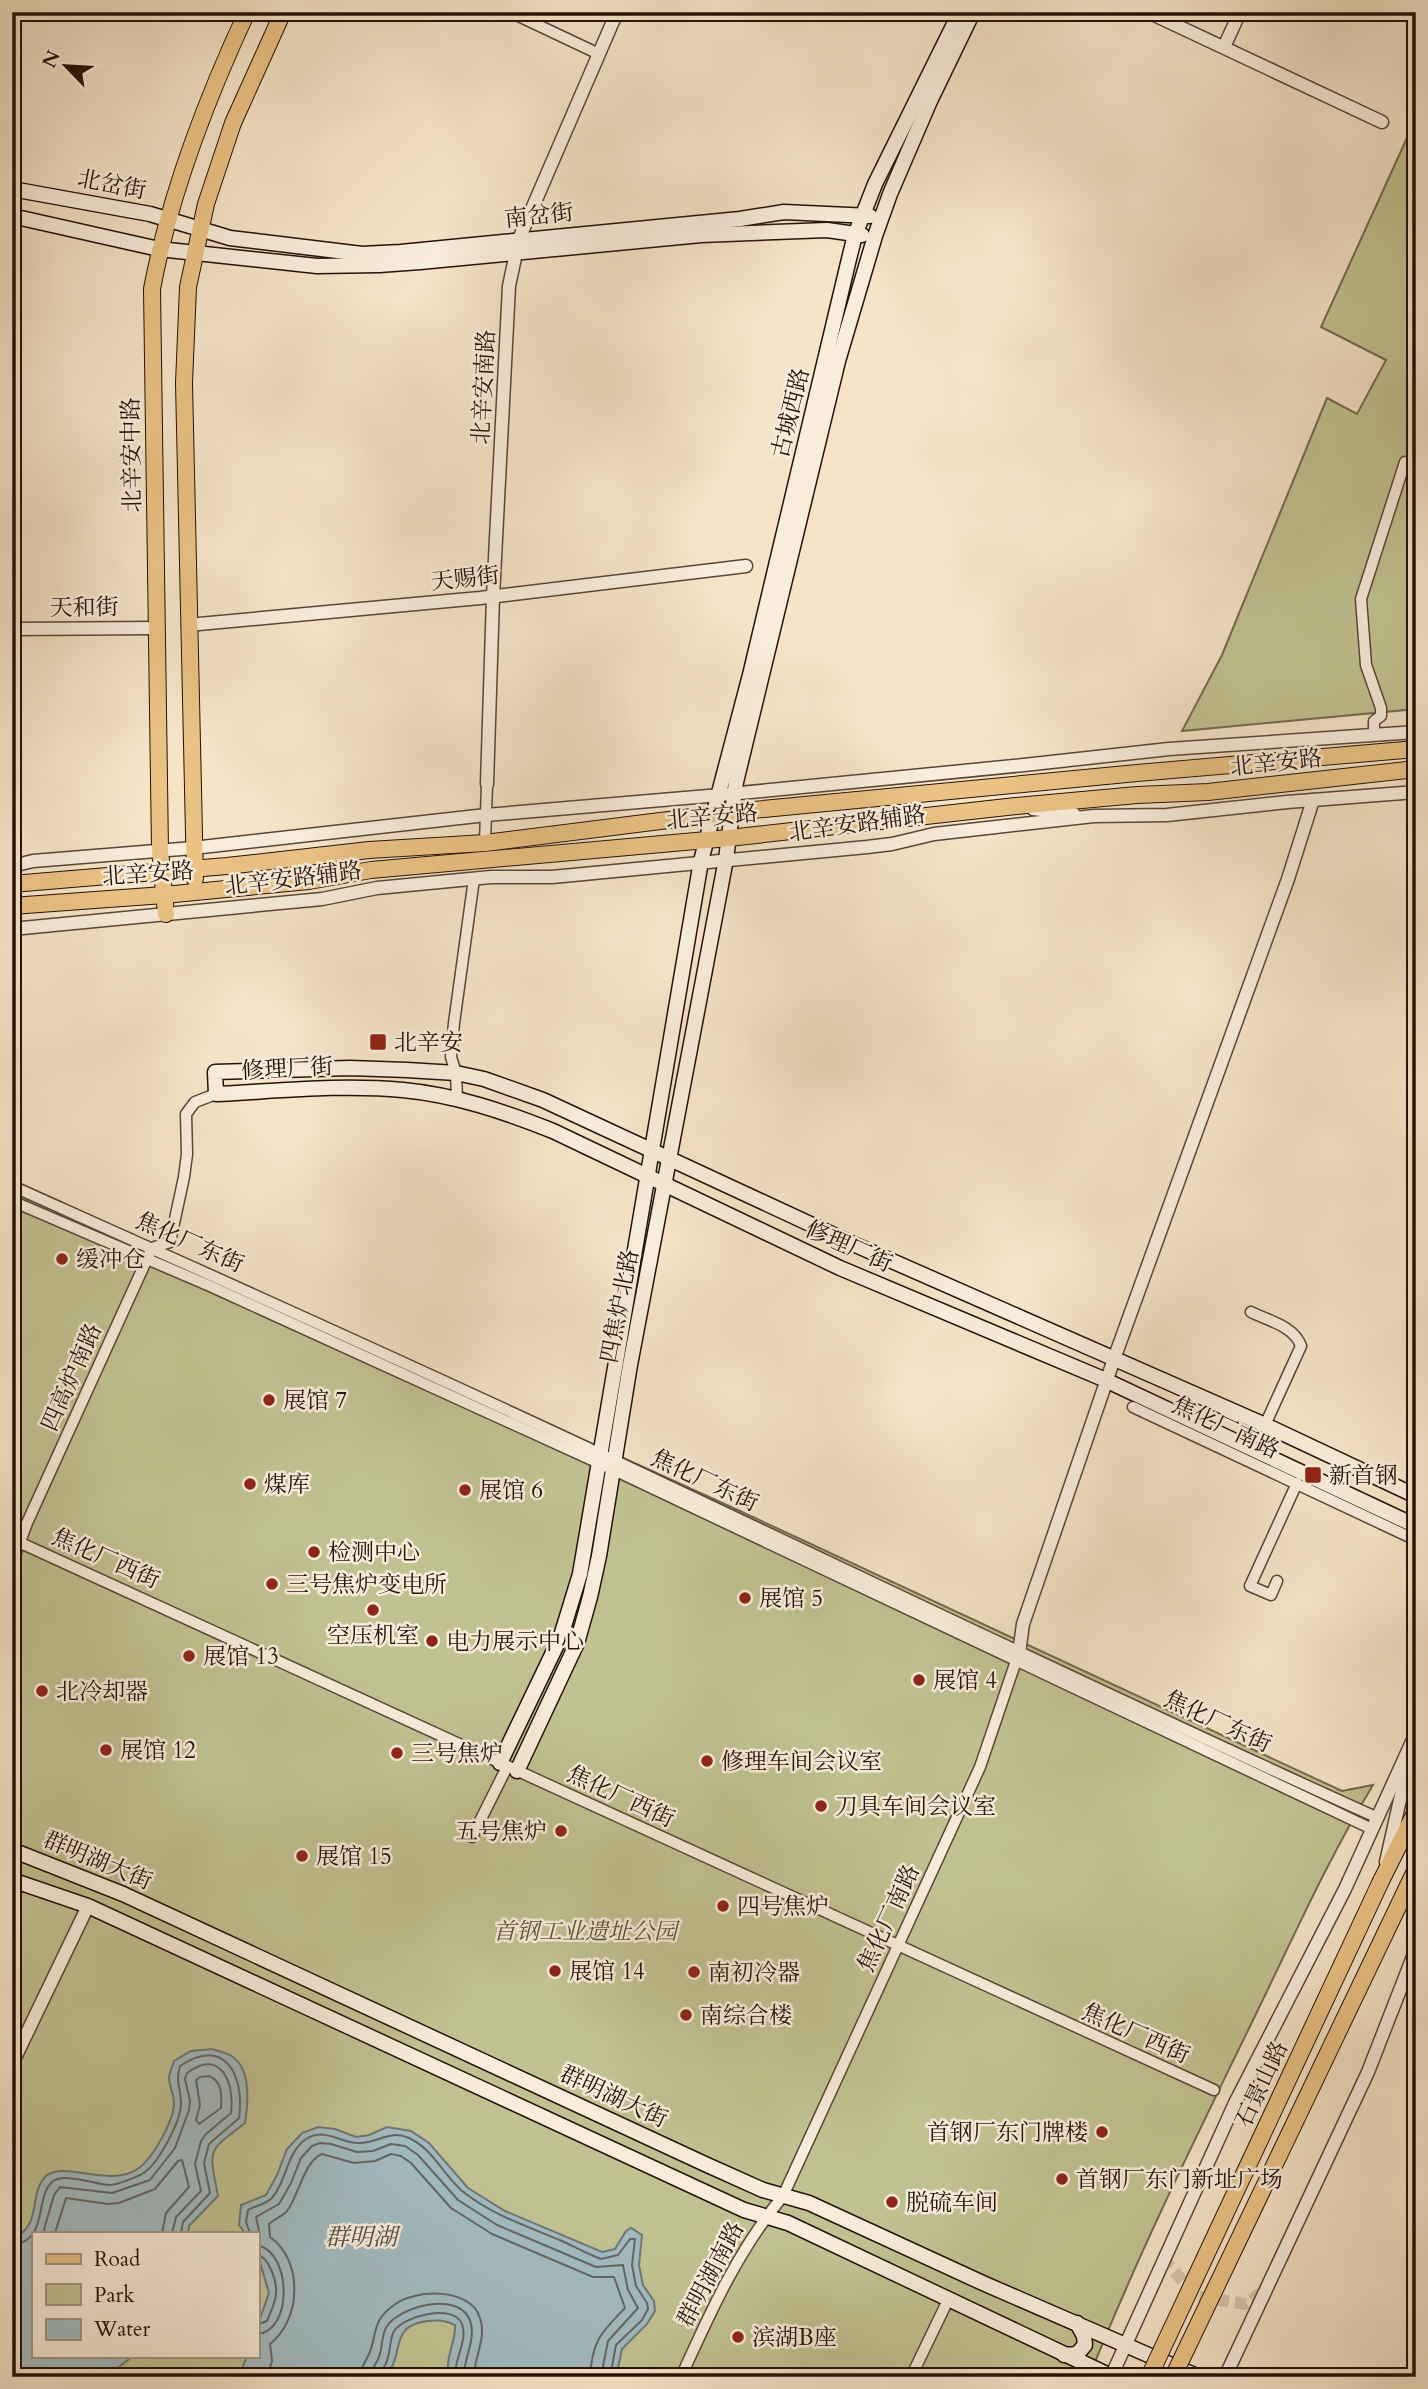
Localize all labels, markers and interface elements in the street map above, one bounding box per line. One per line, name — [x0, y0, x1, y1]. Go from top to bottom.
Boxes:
north arrow — [32, 32, 102, 102]
text: N — [36, 46, 67, 72]
street label: 北岔街 — [75, 163, 149, 206]
street label: 南岔街 — [503, 196, 575, 235]
street label: 北辛安南路 — [465, 329, 502, 445]
street label: 古城西路 — [764, 365, 817, 462]
street label: 北辛安中路 — [115, 397, 148, 513]
street label: 天赐街 — [429, 559, 501, 598]
street label: 天和街 — [49, 591, 119, 624]
street label: 北辛安路 — [1229, 742, 1323, 783]
street label: 北辛安路 — [665, 797, 759, 836]
street label: 北辛安路辅路 — [787, 799, 928, 848]
street label: 北辛安路 — [101, 855, 195, 892]
street label: 北辛安路辅路 — [223, 855, 363, 902]
place label: 北辛安 — [394, 1027, 463, 1058]
marker: 北辛安 — [368, 1032, 388, 1052]
street label: 修理厂街 — [240, 1051, 334, 1086]
street label: 焦化厂东街 — [131, 1205, 249, 1280]
street label: 修理厂街 — [800, 1214, 897, 1279]
place label: 缓冲仓 — [76, 1244, 145, 1275]
street label: 四焦炉北路 — [593, 1247, 646, 1365]
marker: 缓冲仓 — [54, 1251, 70, 1267]
street label: 四高炉南路 — [34, 1318, 109, 1436]
place label: 展馆 7 — [283, 1385, 347, 1416]
street label: 焦化厂南路 — [1167, 1389, 1284, 1466]
marker: 展馆 7 — [261, 1392, 277, 1408]
street label: 焦化厂东街 — [646, 1442, 763, 1519]
place label: 新首钢 — [1329, 1460, 1398, 1491]
marker: 新首钢 — [1303, 1465, 1323, 1485]
place label: 煤库 — [264, 1469, 310, 1500]
place label: 展馆 6 — [479, 1475, 543, 1506]
marker: 煤库 — [242, 1476, 258, 1492]
marker: 展馆 6 — [457, 1482, 473, 1498]
street label: 焦化厂西街 — [47, 1521, 165, 1596]
place label: 检测中心 — [328, 1537, 420, 1568]
marker: 检测中心 — [306, 1544, 322, 1560]
place label: 三号焦炉变电所 — [286, 1569, 447, 1600]
marker: 三号焦炉变电所 — [264, 1576, 280, 1592]
place label: 展馆 5 — [759, 1583, 823, 1614]
marker: 展馆 5 — [737, 1590, 753, 1606]
marker: 空压机室 — [365, 1602, 381, 1618]
place label: 空压机室 — [327, 1620, 419, 1651]
place label: 电力展示中心 — [446, 1626, 584, 1657]
marker: 电力展示中心 — [424, 1633, 440, 1649]
place label: 展馆 13 — [203, 1641, 279, 1672]
marker: 展馆 13 — [181, 1648, 197, 1664]
place label: 展馆 4 — [933, 1665, 997, 1696]
marker: 展馆 4 — [911, 1672, 927, 1688]
place label: 北冷却器 — [56, 1676, 148, 1707]
marker: 北冷却器 — [34, 1683, 50, 1699]
street label: 焦化厂东街 — [1159, 1683, 1276, 1760]
place label: 展馆 12 — [120, 1735, 196, 1766]
place label: 三号焦炉 — [411, 1738, 503, 1769]
marker: 展馆 12 — [98, 1742, 114, 1758]
marker: 三号焦炉 — [389, 1745, 405, 1761]
place label: 修理车间会议室 — [721, 1746, 882, 1777]
marker: 修理车间会议室 — [699, 1753, 715, 1769]
street label: 焦化厂西街 — [562, 1758, 679, 1835]
place label: 刀具车间会议室 — [835, 1791, 996, 1822]
marker: 刀具车间会议室 — [813, 1798, 829, 1814]
place label: 五号焦炉 — [455, 1816, 547, 1847]
marker: 五号焦炉 — [553, 1823, 569, 1839]
street label: 群明湖大街 — [39, 1824, 157, 1897]
place label: 展馆 15 — [316, 1841, 392, 1872]
marker: 展馆 15 — [294, 1848, 310, 1864]
street label: 焦化厂南路 — [850, 1860, 927, 1977]
place label: 四号焦炉 — [737, 1891, 829, 1922]
marker: 四号焦炉 — [715, 1898, 731, 1914]
park label: 首钢工业遗址公园 — [493, 1916, 681, 1947]
place label: 展馆 14 — [569, 1956, 645, 1987]
place label: 南初冷器 — [708, 1957, 800, 1988]
marker: 展馆 14 — [547, 1963, 563, 1979]
marker: 南初冷器 — [686, 1964, 702, 1980]
street label: 焦化厂西街 — [1077, 1996, 1195, 2071]
place label: 南综合楼 — [700, 2000, 792, 2031]
marker: 南综合楼 — [678, 2007, 694, 2023]
street label: 石景山路 — [1228, 2036, 1295, 2132]
street label: 群明湖大街 — [555, 2058, 672, 2135]
place label: 首钢厂东门牌楼 — [927, 2117, 1088, 2148]
marker: 首钢厂东门牌楼 — [1094, 2124, 1110, 2140]
place label: 首钢厂东门新址广场 — [1076, 2164, 1283, 2195]
marker: 首钢厂东门新址广场 — [1054, 2171, 1070, 2187]
place label: 脱硫车间 — [906, 2187, 998, 2218]
marker: 脱硫车间 — [884, 2194, 900, 2210]
street label: 群明湖南路 — [670, 2216, 751, 2332]
water label: 群明湖 — [325, 2221, 401, 2254]
legend — [32, 2232, 259, 2358]
text: Road — [94, 2245, 140, 2274]
text: Park — [94, 2281, 135, 2310]
text: Water — [93, 2315, 150, 2344]
place label: 滨湖B座 — [752, 2322, 837, 2353]
marker: 滨湖B座 — [730, 2329, 746, 2345]

